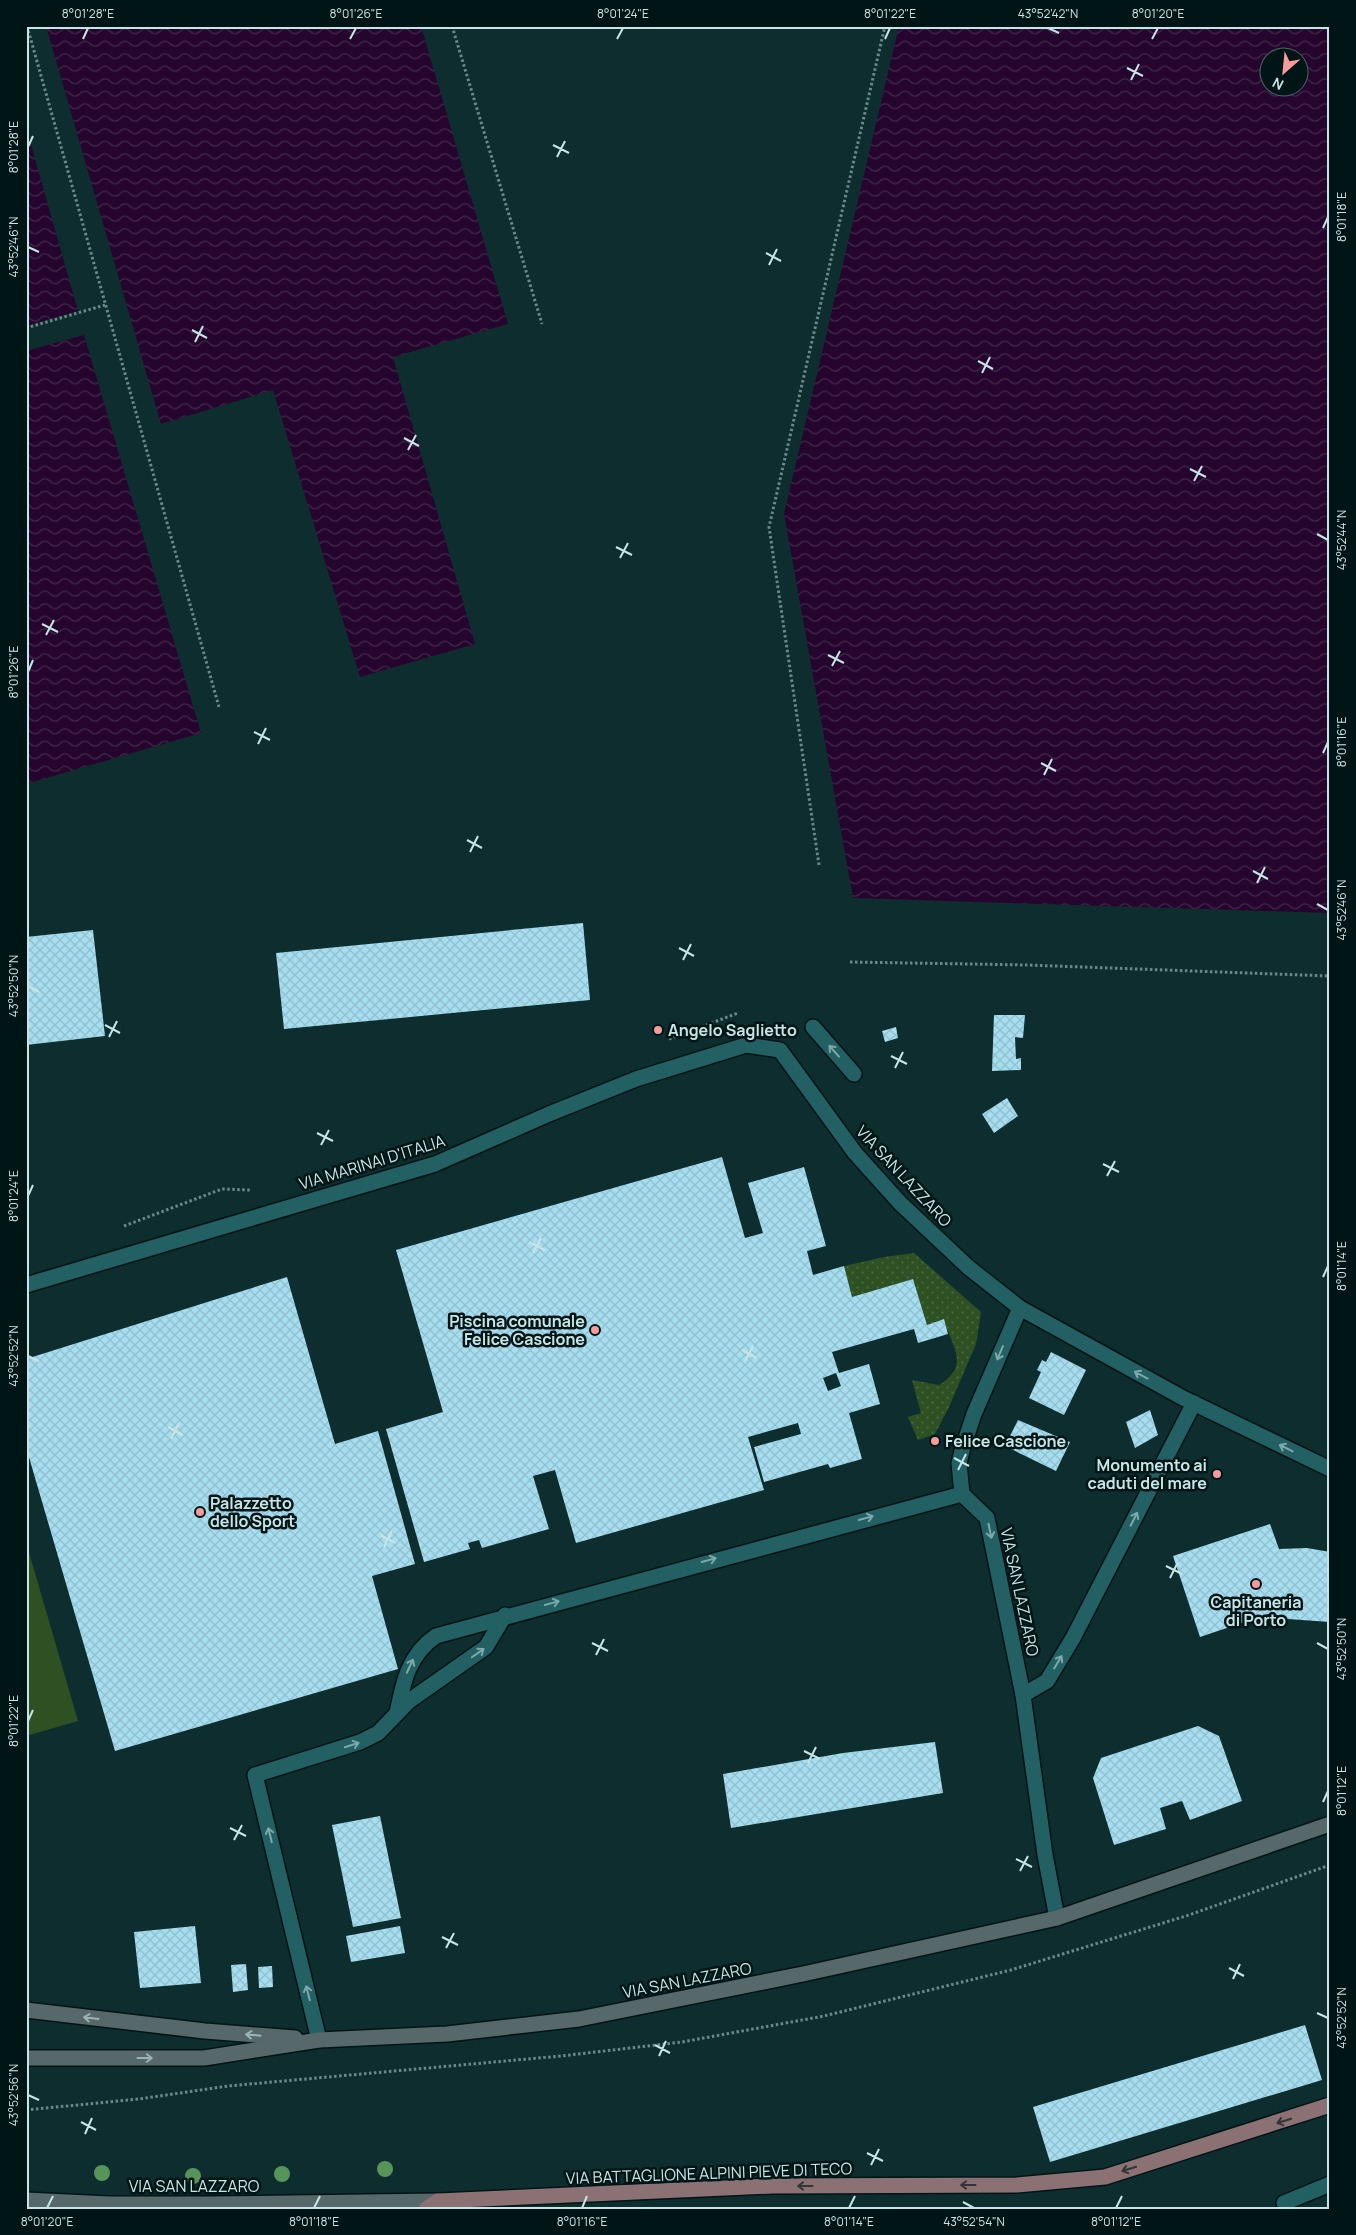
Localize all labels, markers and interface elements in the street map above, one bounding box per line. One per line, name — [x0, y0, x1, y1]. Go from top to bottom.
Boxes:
text: 8°01'28"E — [62, 5, 114, 22]
text: 8°01'26"E — [330, 5, 383, 22]
text: 8°01'24"E — [597, 5, 649, 22]
text: 8°01'22"E — [864, 5, 916, 22]
text: 43°52'42"N — [1018, 5, 1078, 22]
text: 8°01'20"E — [1132, 5, 1184, 22]
north arrow — [1258, 48, 1308, 98]
text: N — [1269, 73, 1287, 95]
text: 8°01'28"E — [5, 121, 22, 173]
text: 8°01'18"E — [1333, 192, 1350, 242]
text: 43°52'46"N — [5, 216, 22, 278]
text: 43°52'44"N — [1333, 510, 1350, 570]
text: 8°01'26"E — [5, 645, 22, 698]
text: 8°01'16"E — [1333, 717, 1350, 767]
text: 43°52'46"N — [1333, 879, 1350, 941]
text: 43°52'50"N — [5, 955, 22, 1017]
place label: Angelo Saglietto — [668, 1019, 797, 1041]
marker: Angelo Saglietto — [652, 1024, 664, 1036]
one-way arrow — [828, 1044, 839, 1057]
street label: VIA SAN LAZZARO — [851, 1121, 957, 1232]
street label: VIA MARINAI D'ITALIA — [296, 1129, 448, 1195]
text: 8°01'24"E — [5, 1170, 22, 1222]
text: 8°01'14"E — [1333, 1241, 1350, 1291]
place label: Piscina comunale Felice Cascione — [449, 1310, 585, 1350]
marker: Piscina comunale Felice Cascione — [589, 1324, 601, 1336]
text: 43°52'52"N — [5, 1325, 22, 1387]
one-way arrow — [994, 1345, 1004, 1360]
one-way arrow — [1133, 1370, 1148, 1380]
place label: Felice Cascione — [945, 1430, 1066, 1452]
marker: Felice Cascione — [929, 1435, 941, 1447]
one-way arrow — [1279, 1442, 1294, 1452]
place label: Monumento ai caduti del mare — [1088, 1454, 1207, 1494]
marker: Monumento ai caduti del mare — [1211, 1468, 1223, 1480]
place label: Palazzetto dello Sport — [210, 1492, 295, 1532]
marker: Palazzetto dello Sport — [194, 1506, 206, 1518]
one-way arrow — [1129, 1511, 1139, 1526]
one-way arrow — [857, 1513, 873, 1522]
one-way arrow — [985, 1523, 995, 1539]
street label: VIA SAN LAZZARO — [996, 1526, 1044, 1659]
one-way arrow — [701, 1555, 717, 1565]
marker: Capitaneria di Porto — [1250, 1578, 1262, 1590]
place label: Capitaneria di Porto — [1210, 1591, 1302, 1631]
one-way arrow — [544, 1597, 560, 1607]
text: 43°52'50"N — [1333, 1618, 1350, 1680]
one-way arrow — [471, 1648, 485, 1658]
one-way arrow — [1054, 1656, 1064, 1670]
one-way arrow — [406, 1659, 415, 1674]
text: 8°01'22"E — [5, 1695, 22, 1747]
one-way arrow — [343, 1739, 359, 1749]
text: 8°01'12"E — [1333, 1766, 1350, 1816]
one-way arrow — [265, 1827, 274, 1843]
street label: VIA SAN LAZZARO — [621, 1957, 754, 2003]
one-way arrow — [303, 1985, 312, 2001]
text: 43°52'52"N — [1333, 1987, 1350, 2049]
one-way arrow — [84, 2013, 100, 2023]
one-way arrow — [245, 2030, 261, 2040]
one-way arrow — [136, 2053, 153, 2063]
text: 43°52'56"N — [5, 2064, 22, 2126]
one-way arrow — [1276, 2116, 1292, 2126]
street label: VIA BATTAGLIONE ALPINI PIEVE DI TECO — [566, 2157, 853, 2189]
one-way arrow — [1121, 2165, 1137, 2175]
street label: VIA SAN LAZZARO — [129, 2175, 260, 2197]
one-way arrow — [960, 2180, 976, 2190]
one-way arrow — [797, 2181, 814, 2191]
text: 8°01'20"E — [21, 2213, 73, 2230]
text: 8°01'18"E — [289, 2213, 339, 2230]
text: 8°01'16"E — [557, 2213, 607, 2230]
text: 8°01'14"E — [824, 2213, 874, 2230]
text: 43°52'54"N — [943, 2213, 1005, 2230]
text: 8°01'12"E — [1091, 2213, 1141, 2230]

